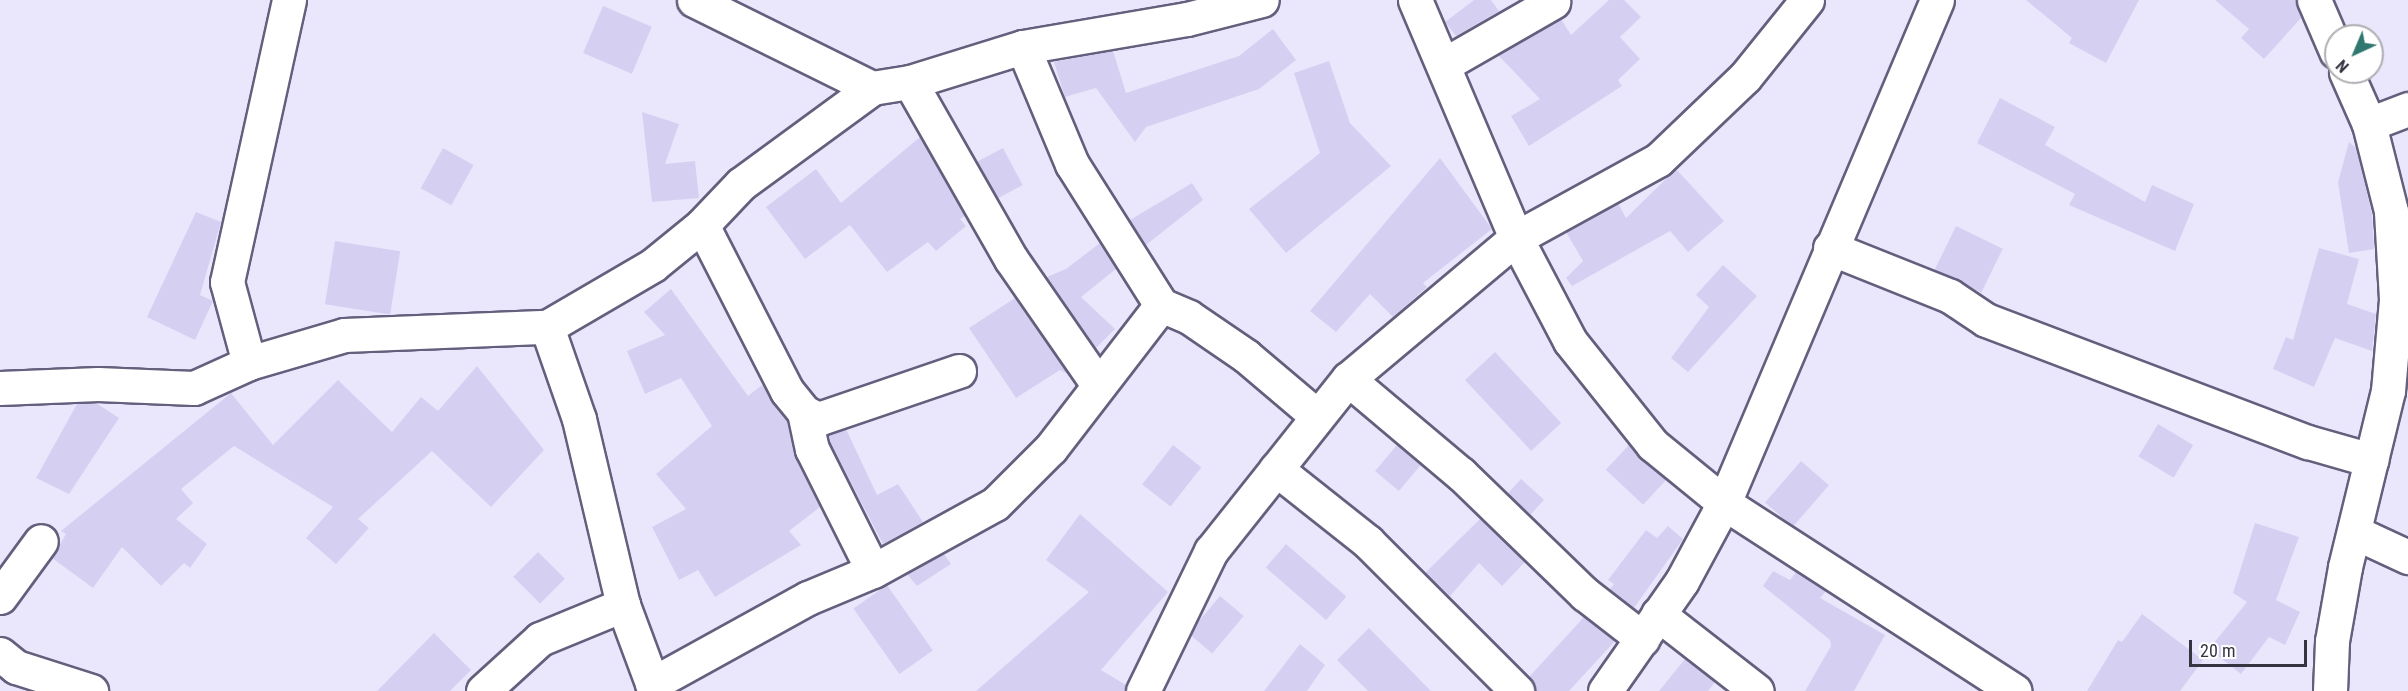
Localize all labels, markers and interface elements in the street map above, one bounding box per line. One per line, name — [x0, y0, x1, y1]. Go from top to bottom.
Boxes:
north arrow — [2324, 24, 2384, 84]
text: N — [2332, 56, 2353, 76]
scale bar — [2192, 628, 2310, 666]
text: 20 m — [2200, 640, 2235, 661]

